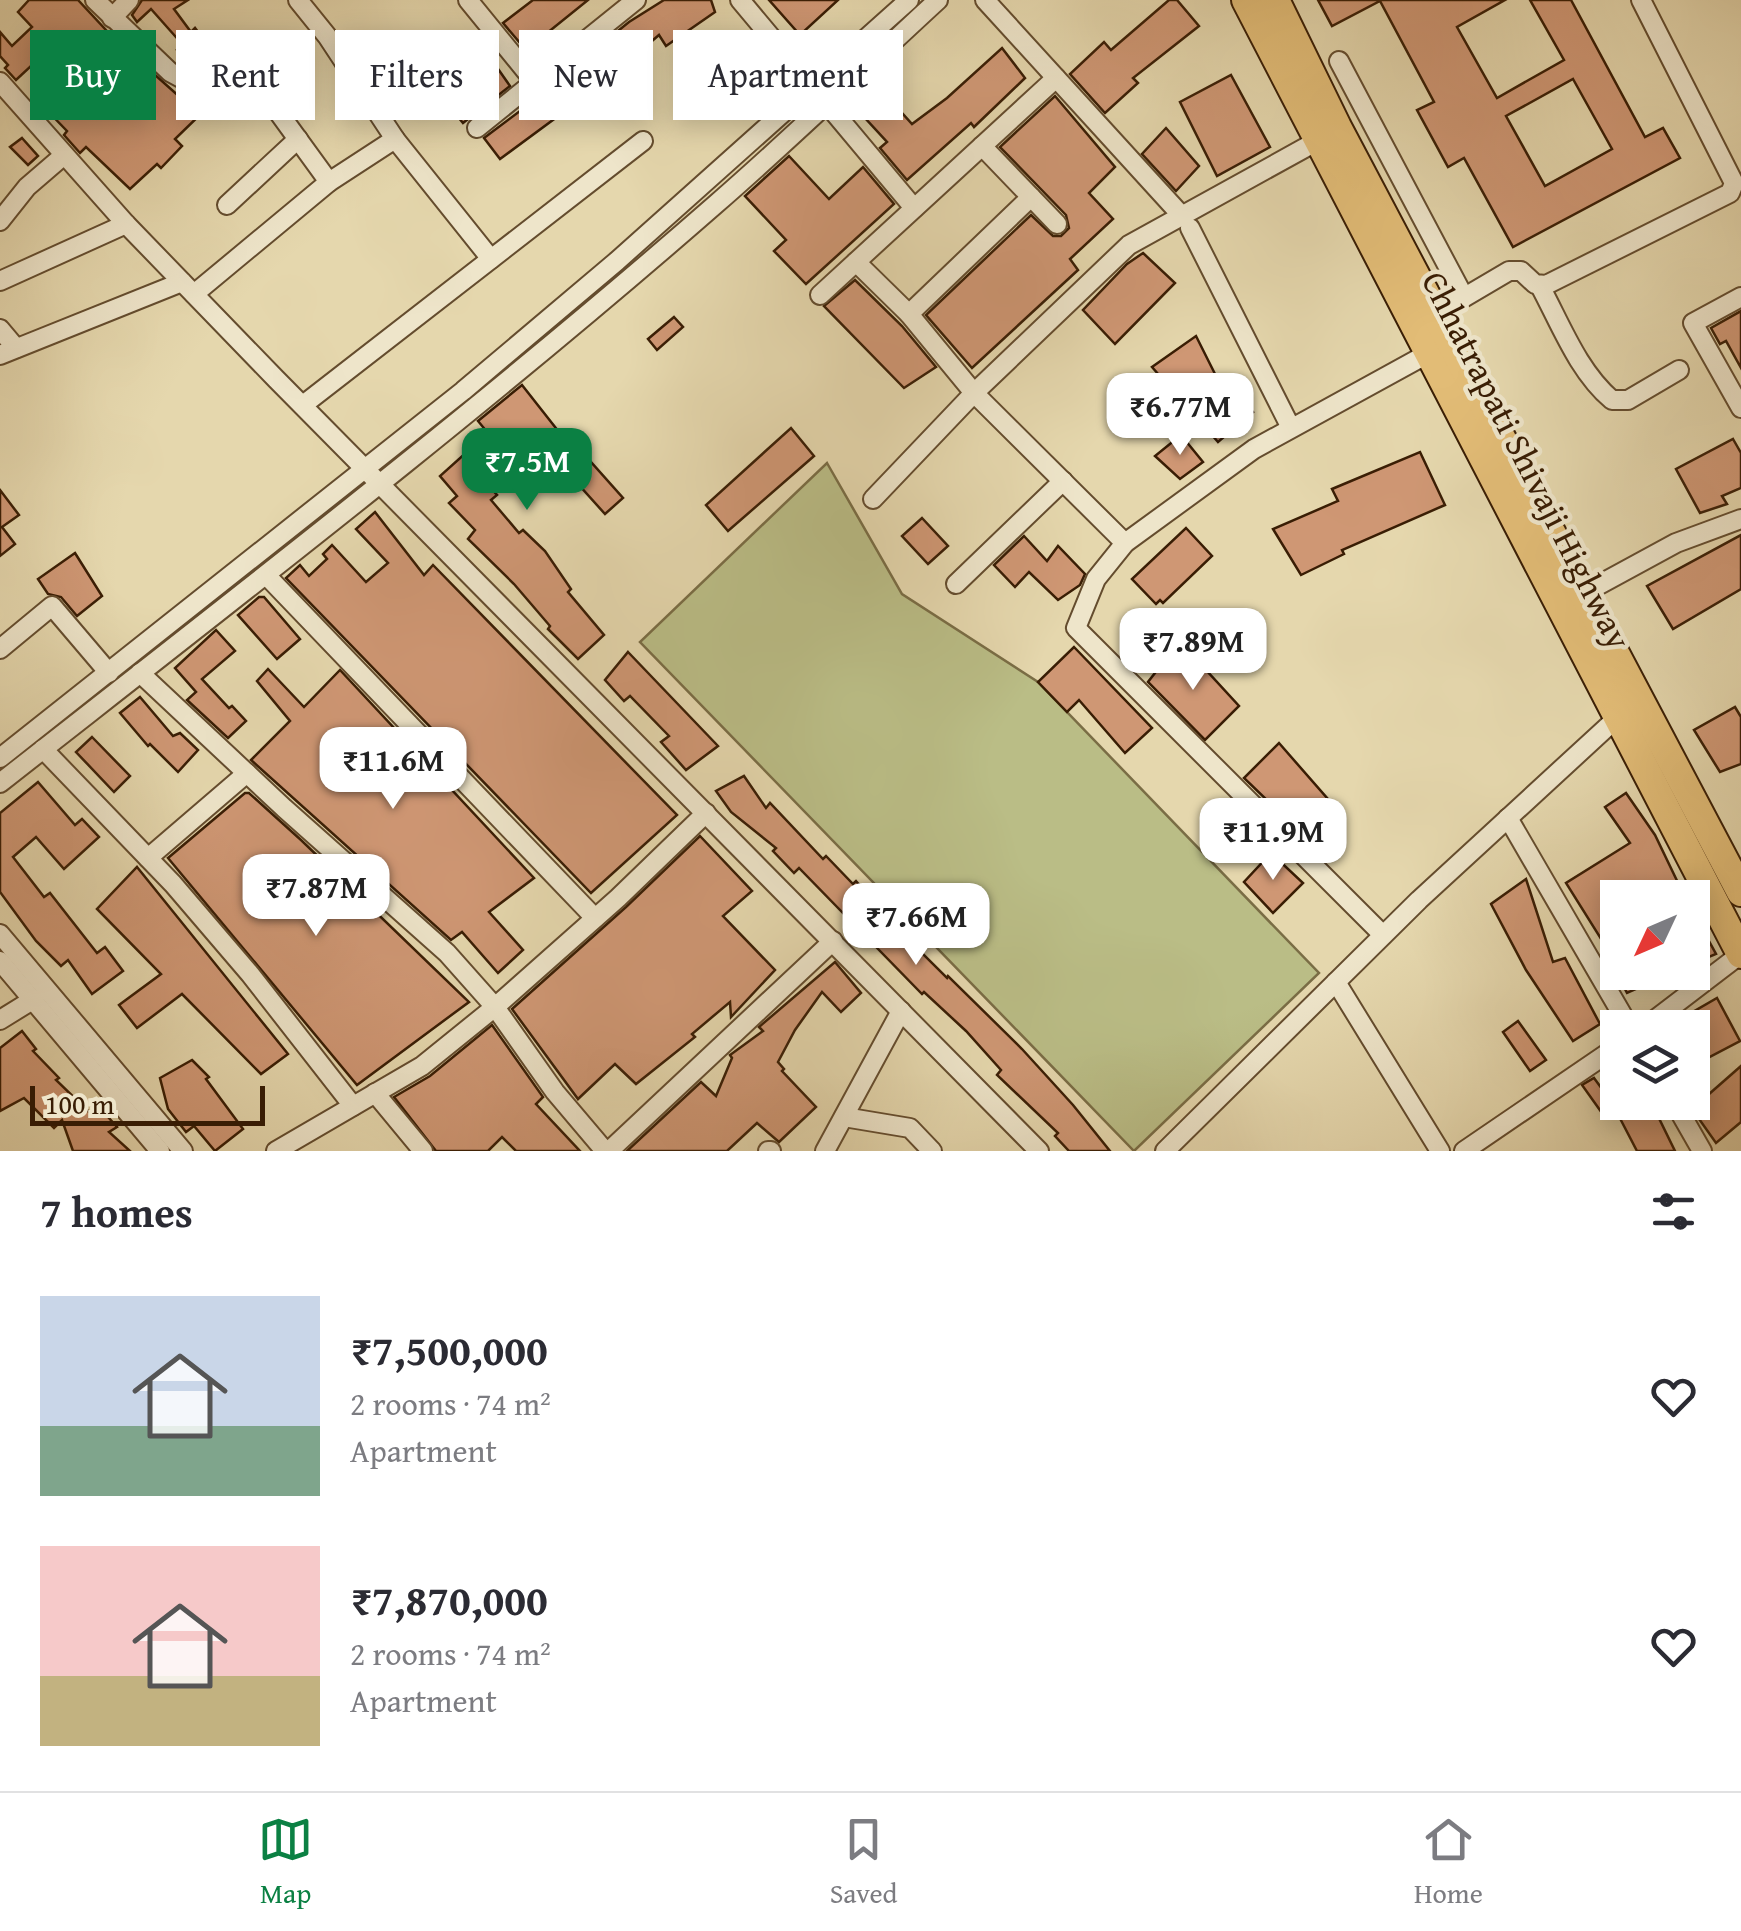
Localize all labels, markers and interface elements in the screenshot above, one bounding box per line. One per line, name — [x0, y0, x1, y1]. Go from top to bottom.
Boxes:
chip: Buy — [30, 30, 156, 120]
chip: Rent — [176, 30, 315, 120]
chip: Filters — [335, 30, 499, 120]
chip: New — [519, 30, 653, 120]
chip: Apartment — [673, 30, 903, 120]
street label: Chhatrapati Shivaji Highway — [1409, 262, 1645, 658]
pin: ₹6.77M — [1099, 373, 1261, 458]
text: ₹6.77M — [1129, 382, 1231, 429]
pin: ₹7.5M — [457, 428, 597, 513]
text: ₹7.5M — [484, 437, 570, 484]
pin: ₹7.89M — [1112, 608, 1274, 693]
text: ₹7.89M — [1142, 617, 1244, 664]
pin: ₹11.6M — [312, 727, 474, 812]
text: ₹11.6M — [342, 736, 444, 783]
pin: ₹11.9M — [1192, 798, 1354, 883]
text: ₹11.9M — [1222, 807, 1324, 854]
pin: ₹7.87M — [235, 854, 397, 939]
text: ₹7.87M — [265, 863, 367, 910]
north arrow — [1600, 880, 1710, 990]
map controls — [1600, 880, 1710, 1120]
pin: ₹7.66M — [835, 883, 997, 968]
text: ₹7.66M — [865, 892, 967, 939]
button: layers — [1600, 1010, 1710, 1120]
scale bar — [30, 1081, 265, 1126]
text: 100 m — [45, 1083, 114, 1124]
text: 7 homes — [40, 1181, 193, 1242]
icon: filters — [1646, 1184, 1701, 1239]
text: ₹7,500,000 — [350, 1319, 548, 1380]
icon: home — [120, 1336, 240, 1456]
icon: heart — [1646, 1369, 1701, 1424]
text: 2 rooms · 74 m² — [350, 1380, 551, 1427]
text: Apartment — [350, 1427, 497, 1474]
text: ₹7,870,000 — [350, 1569, 548, 1630]
icon: home — [120, 1586, 240, 1706]
icon: heart — [1646, 1619, 1701, 1674]
text: 2 rooms · 74 m² — [350, 1630, 551, 1677]
text: Apartment — [350, 1677, 497, 1724]
tab: Map — [258, 1812, 313, 1913]
tab: Saved — [830, 1812, 897, 1913]
tab: Home — [1414, 1812, 1483, 1913]

